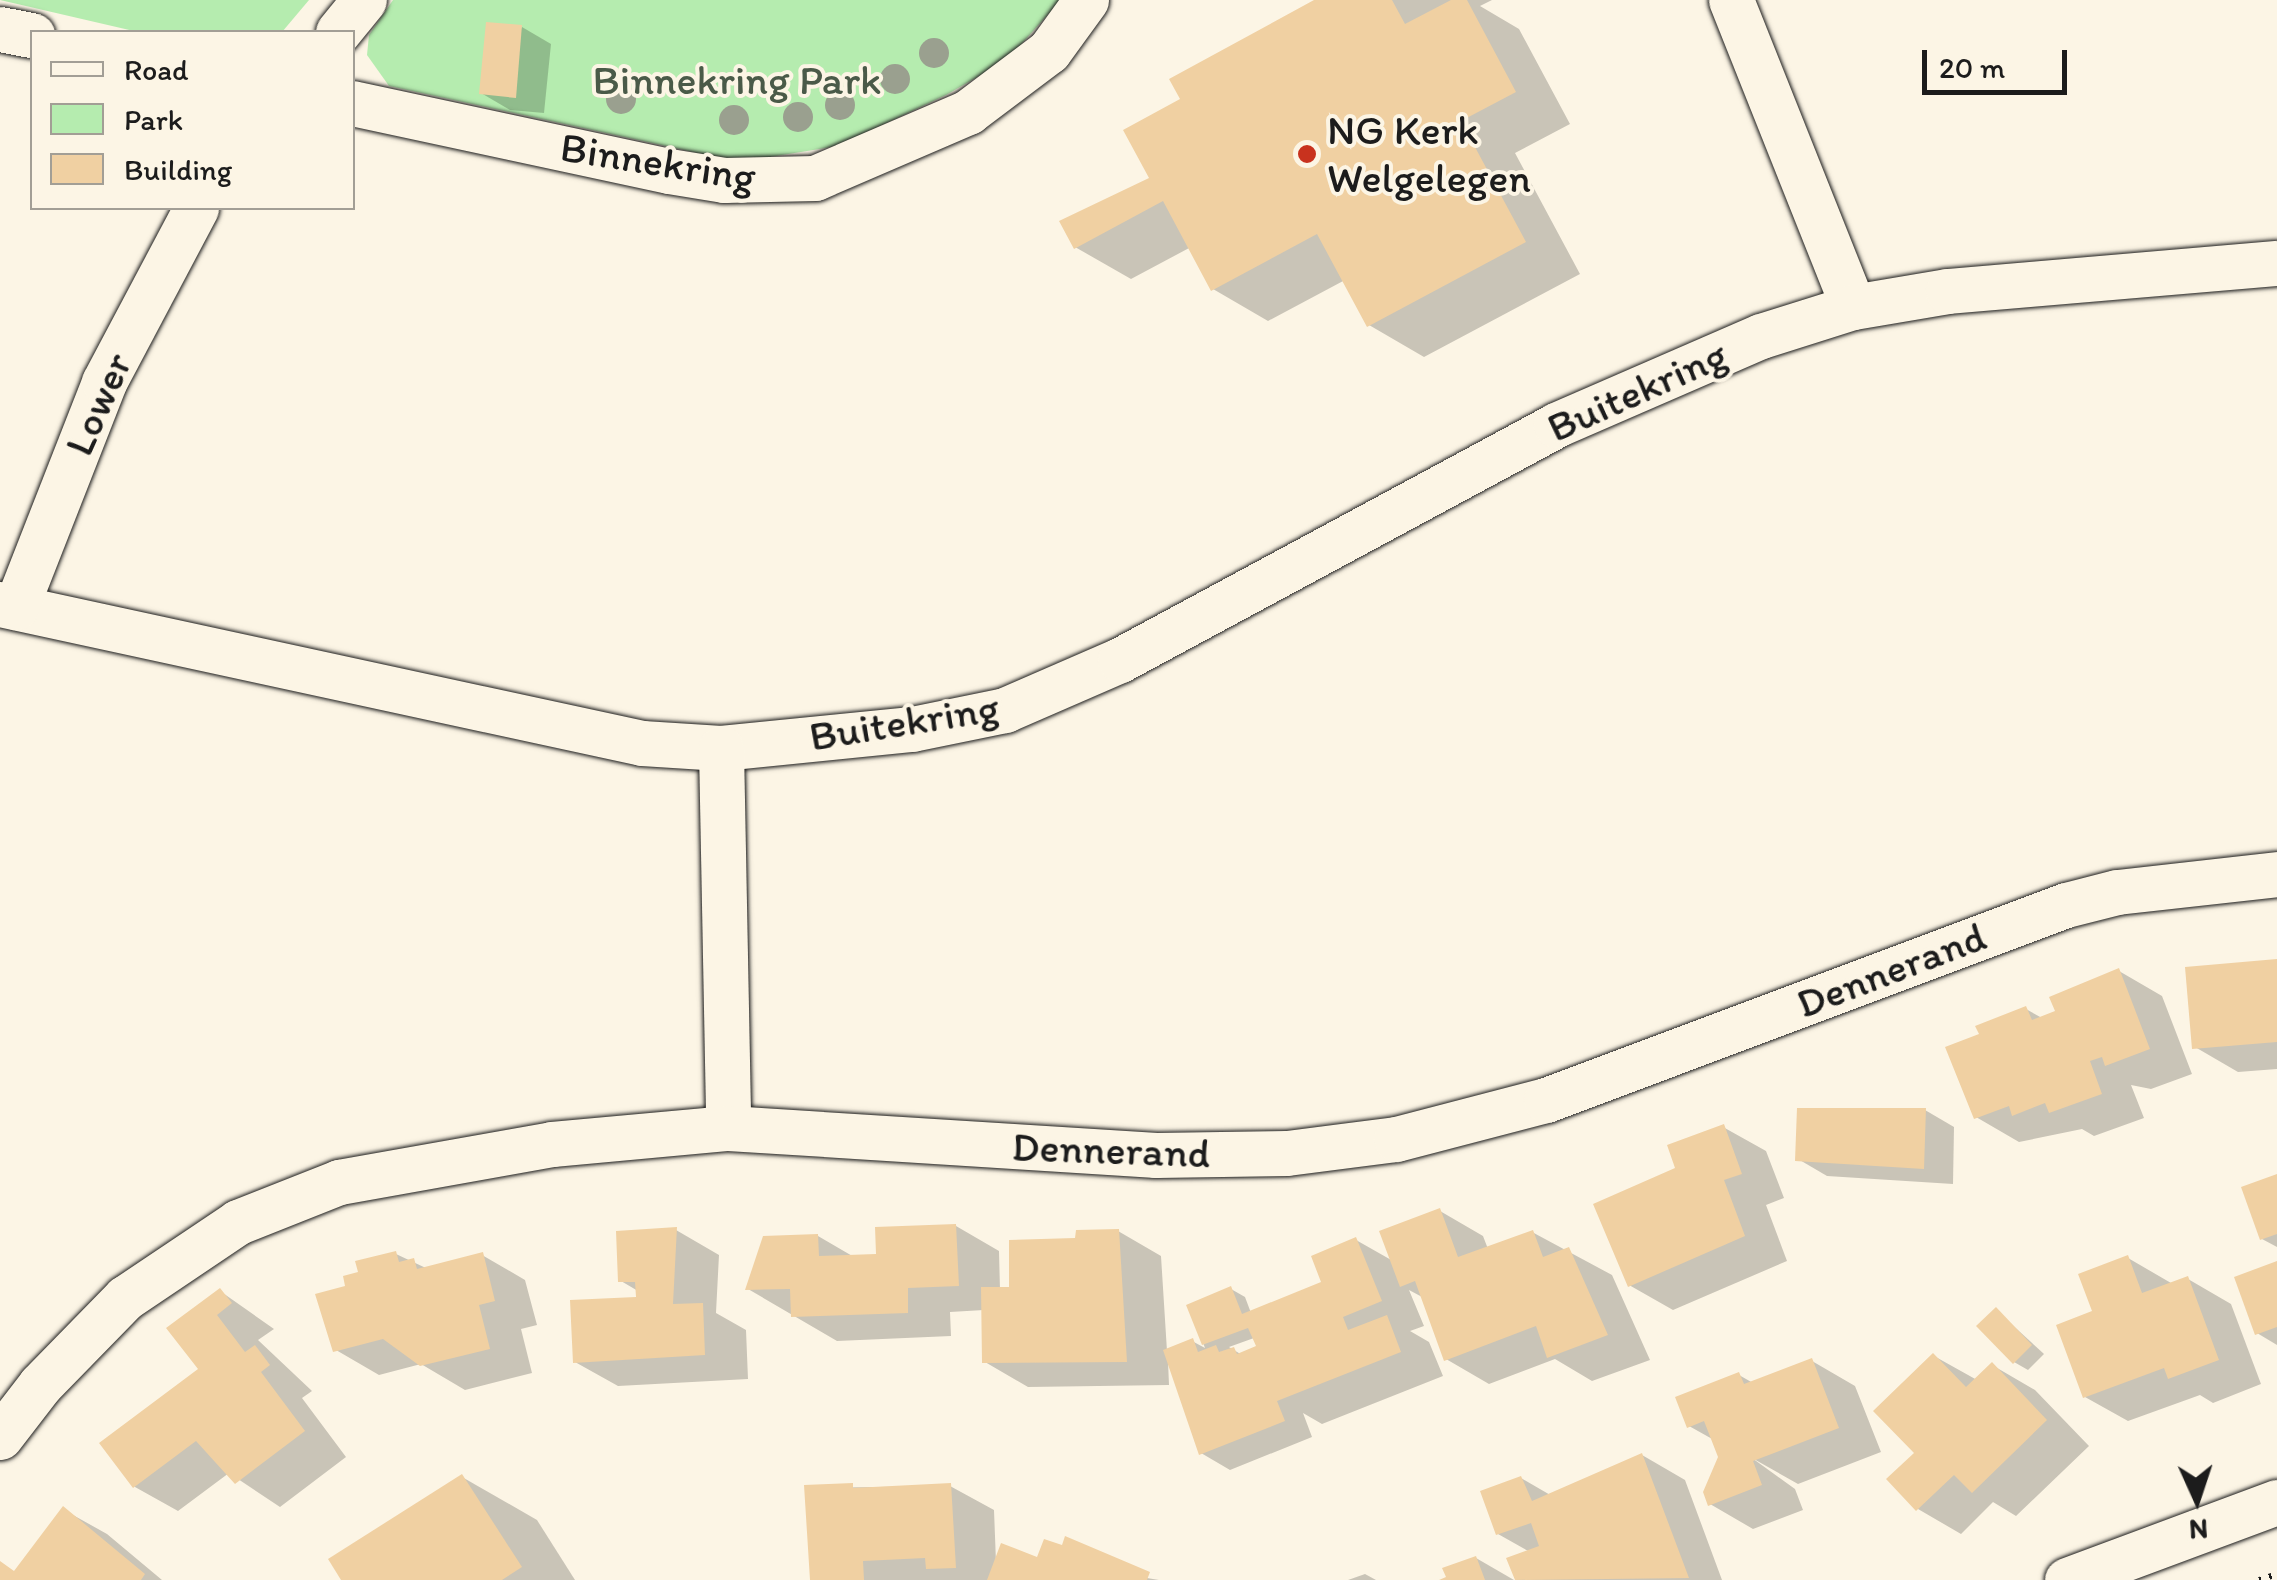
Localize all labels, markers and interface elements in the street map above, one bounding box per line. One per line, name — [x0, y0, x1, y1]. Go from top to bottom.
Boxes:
legend — [30, 30, 355, 210]
scale bar — [1927, 30, 2072, 92]
text: 20 m — [1939, 49, 2005, 86]
text: Road — [124, 51, 189, 88]
park label: Binnekring Park — [592, 55, 882, 105]
text: Park — [124, 101, 183, 138]
place label: NG Kerk Welgelegen — [1327, 105, 1531, 204]
street label: Binnekring — [557, 122, 759, 202]
marker: NG Kerk Welgelegen — [1296, 143, 1318, 165]
text: Building — [124, 151, 232, 188]
street label: Buitekring — [1539, 329, 1735, 453]
street label: Lower — [53, 345, 143, 463]
street label: Buitekring — [806, 682, 1002, 762]
street label: Dennerand — [1789, 911, 1993, 1029]
street label: Dennerand — [1011, 1121, 1211, 1179]
north arrow — [2147, 1450, 2247, 1550]
text: N — [2188, 1512, 2209, 1547]

